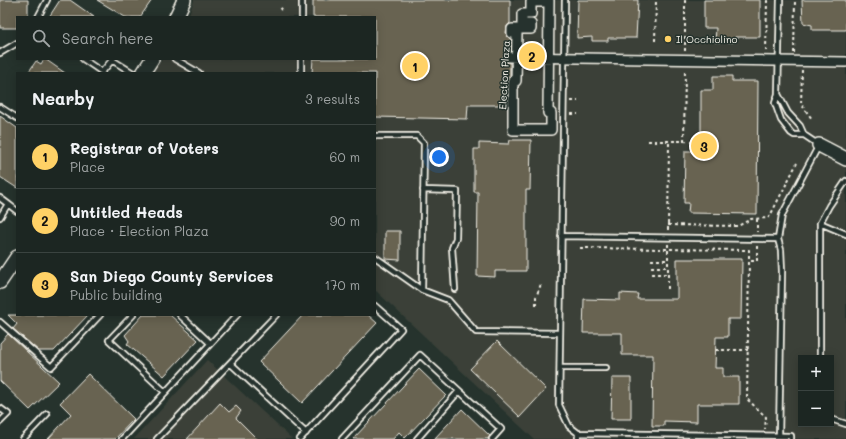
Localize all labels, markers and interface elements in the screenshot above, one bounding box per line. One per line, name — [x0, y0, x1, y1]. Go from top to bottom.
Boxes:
search box — [16, 16, 376, 60]
icon: search — [30, 27, 52, 49]
text: Search here — [62, 28, 153, 48]
place label: Il Occhiolino — [676, 32, 738, 46]
marker: Il Occhiolino — [663, 34, 673, 44]
street label: Election Plaza — [495, 40, 513, 110]
pin: 2 — [519, 41, 545, 71]
pin: 1 — [402, 51, 428, 81]
text: Nearby — [32, 87, 94, 109]
text: 3 results — [305, 90, 360, 107]
pin: 3 — [691, 131, 717, 161]
text: Registrar of Voters — [70, 138, 219, 158]
your location — [429, 147, 449, 167]
text: 1 — [42, 148, 48, 165]
text: 60 m — [330, 148, 360, 165]
text: Place — [70, 158, 105, 175]
text: Untitled Heads — [70, 202, 183, 222]
text: 2 — [41, 212, 49, 229]
text: 90 m — [330, 212, 360, 229]
text: Place · Election Plaza — [70, 222, 209, 239]
text: San Diego County Services — [70, 266, 273, 286]
text: 3 — [41, 276, 49, 293]
text: 170 m — [324, 276, 360, 293]
text: Public building — [70, 286, 162, 303]
map controls — [798, 355, 834, 427]
button: + — [798, 355, 834, 391]
button: − — [798, 391, 834, 427]

